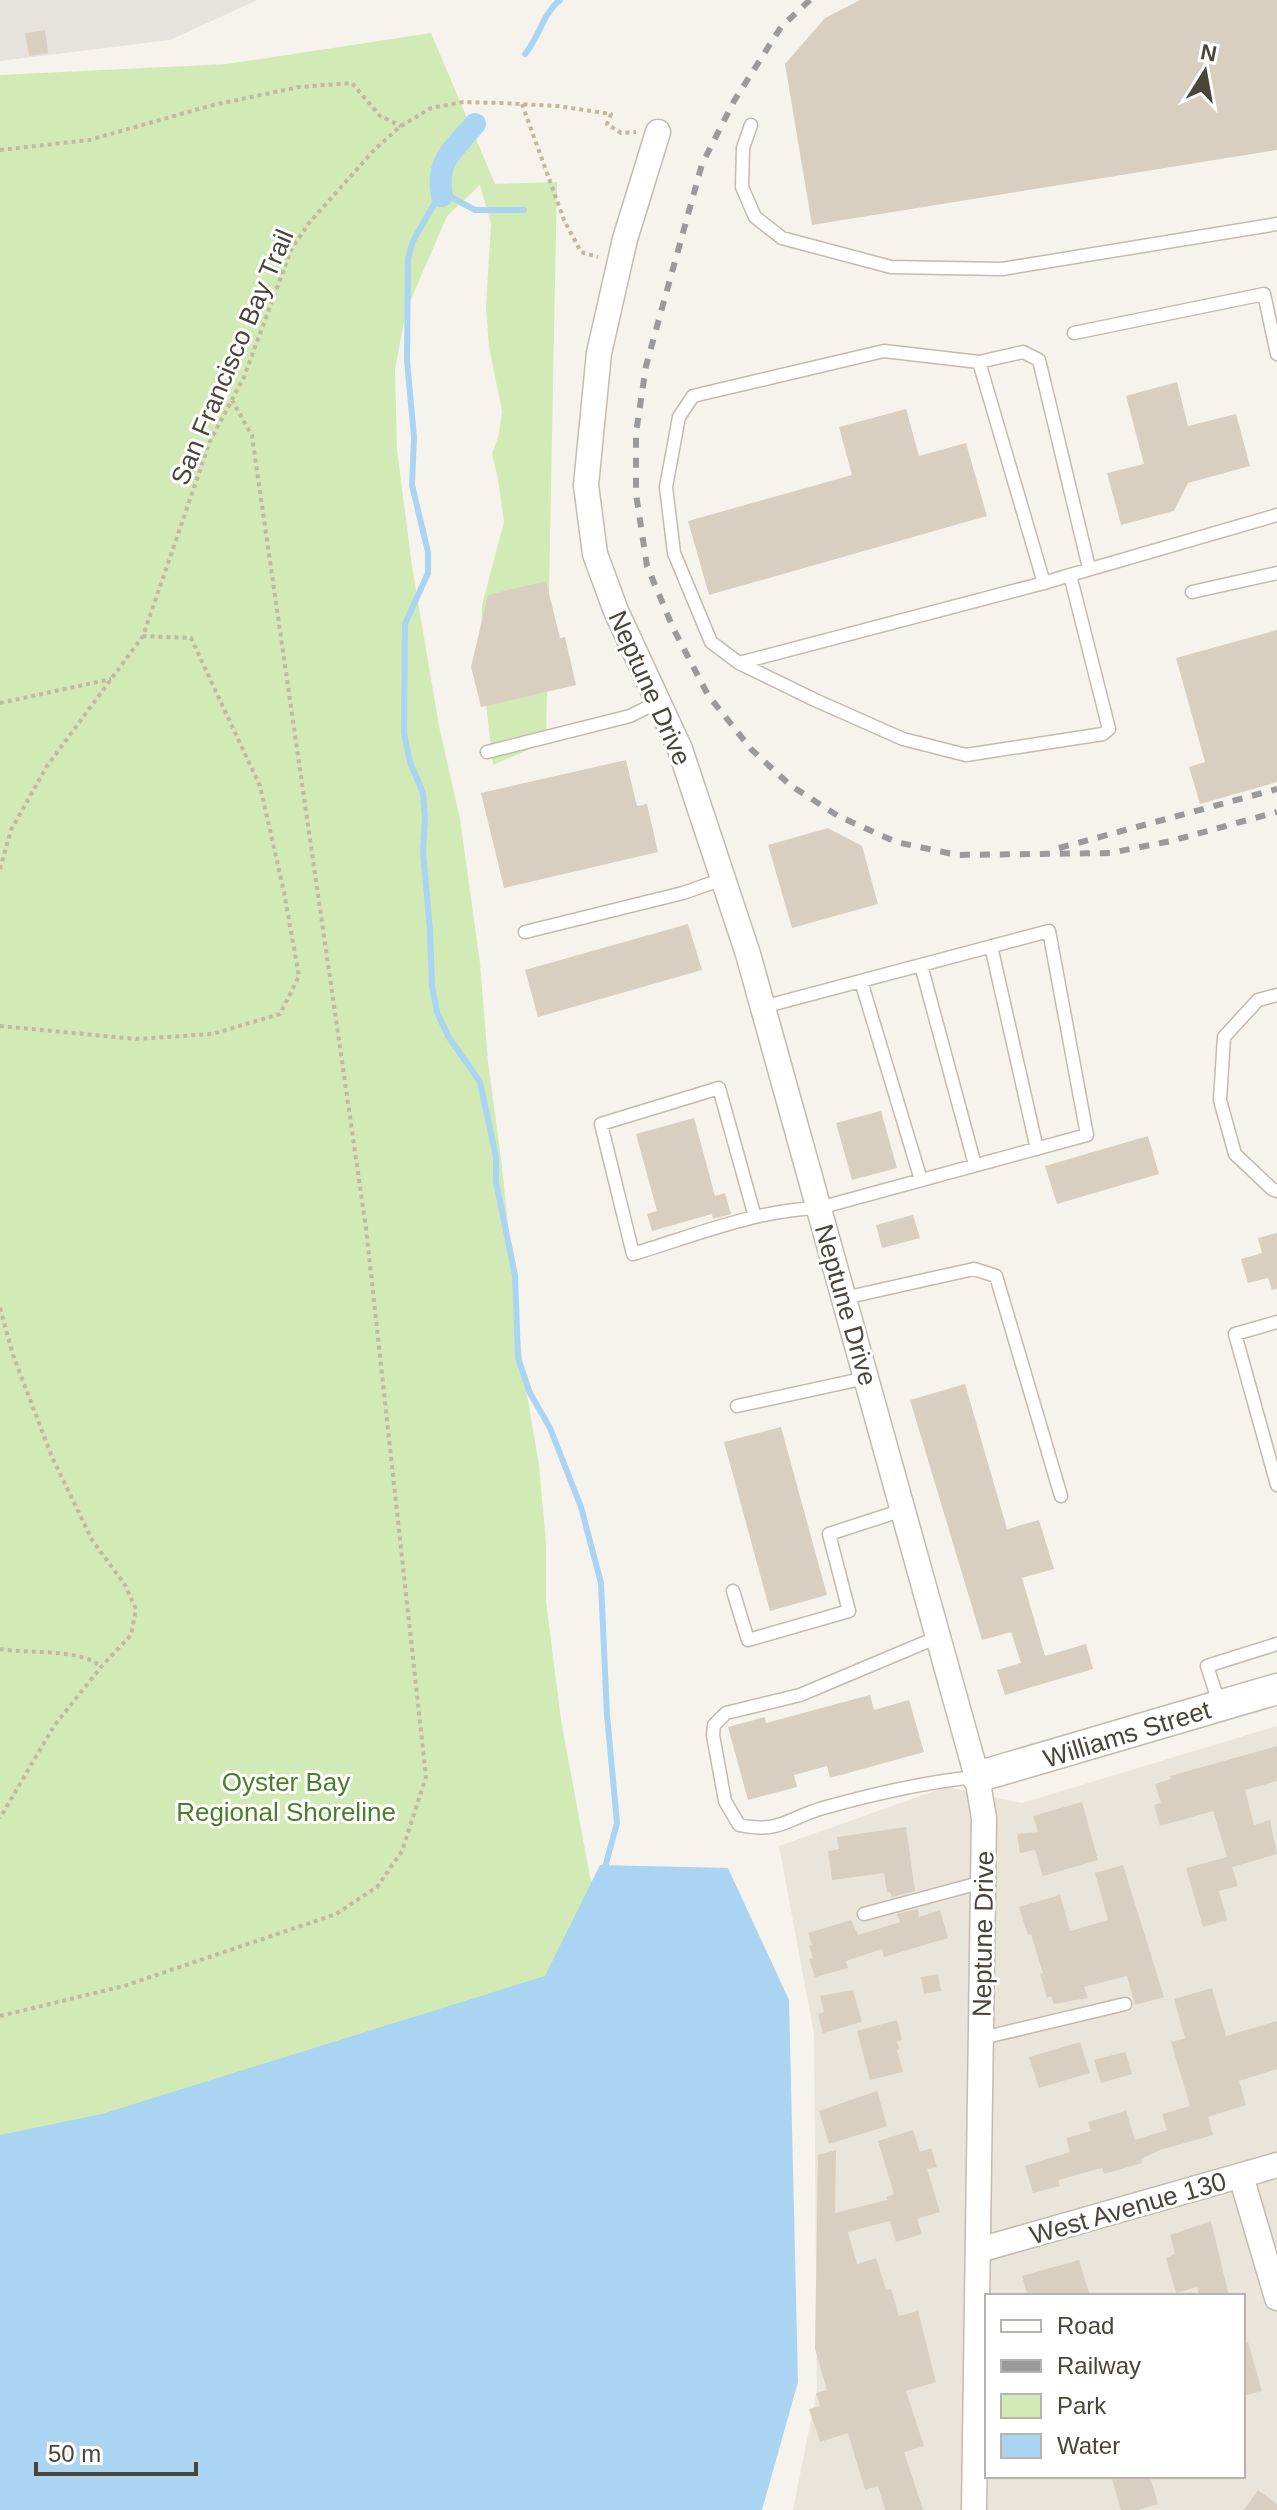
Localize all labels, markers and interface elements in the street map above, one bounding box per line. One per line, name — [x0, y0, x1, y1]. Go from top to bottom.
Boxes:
north arrow — [1165, 32, 1245, 112]
text: N — [1199, 39, 1219, 67]
street label: San Francisco Bay Trail — [165, 225, 299, 489]
street label: Neptune Drive — [602, 606, 698, 770]
street label: Neptune Drive — [809, 1221, 883, 1389]
street label: Williams Street — [1040, 1694, 1215, 1774]
park label: Oyster Bay Regional Shoreline — [176, 1767, 396, 1827]
street label: Neptune Drive — [967, 1851, 999, 2017]
street label: West Avenue 130 — [1026, 2166, 1230, 2250]
legend — [985, 2294, 1245, 2478]
text: Road — [1057, 2312, 1114, 2339]
text: Railway — [1057, 2352, 1141, 2379]
text: Park — [1057, 2392, 1107, 2419]
scale bar — [36, 2426, 196, 2476]
text: Water — [1057, 2432, 1120, 2459]
text: 50 m — [48, 2440, 101, 2467]

